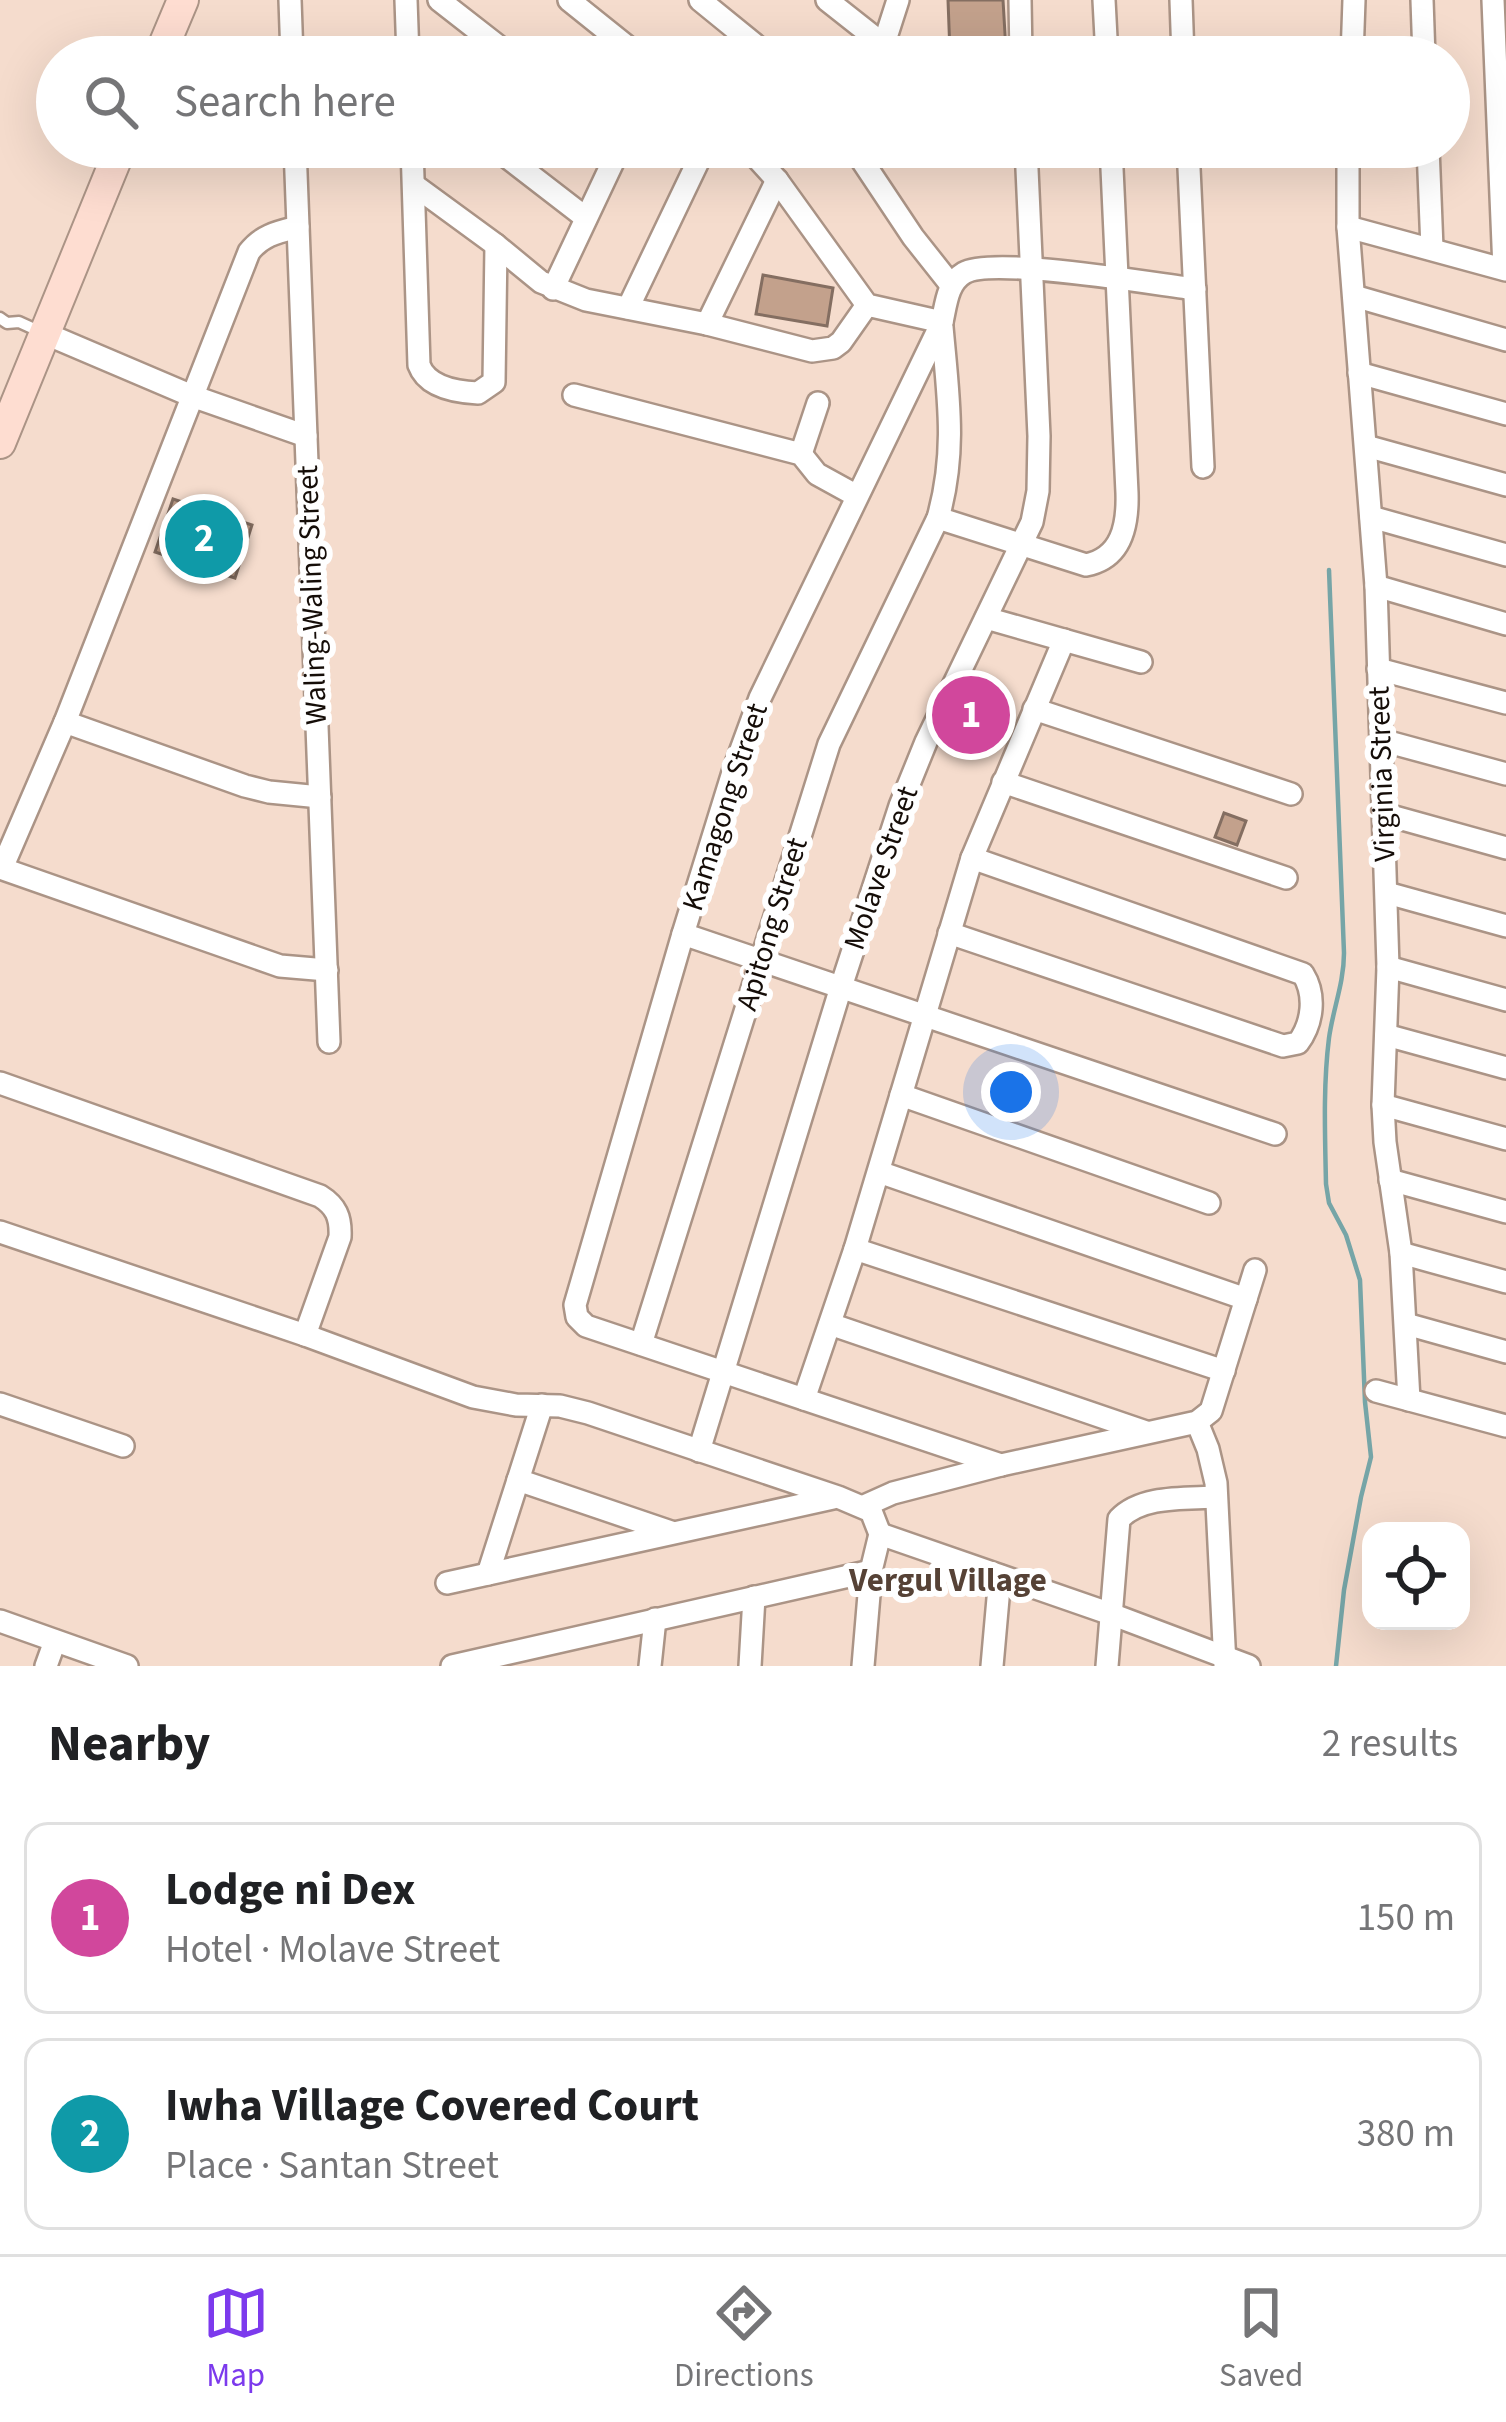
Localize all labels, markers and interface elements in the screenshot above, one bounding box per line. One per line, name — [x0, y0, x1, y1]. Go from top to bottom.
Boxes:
search box — [36, 36, 1470, 168]
icon: search — [78, 69, 144, 135]
text: Search here — [174, 70, 396, 134]
street label: Waling-Waling Street — [286, 464, 338, 726]
pin: 2 — [165, 494, 243, 584]
pin: 1 — [932, 670, 1010, 760]
street label: Virginia Street — [1357, 686, 1407, 862]
street label: Kamagong Street — [671, 698, 779, 916]
street label: Molave Street — [833, 780, 929, 956]
street label: Apitong Street — [725, 832, 819, 1016]
your location — [981, 1062, 1041, 1122]
map controls — [1362, 1522, 1470, 1630]
button: locate — [1362, 1522, 1470, 1630]
district label: Vergul Village — [848, 1557, 1047, 1604]
text: Nearby — [48, 1708, 210, 1780]
text: 2 results — [1322, 1716, 1458, 1772]
text: Lodge ni Dex — [165, 1858, 415, 1922]
text: 1 — [80, 1890, 100, 1946]
text: 150 m — [1357, 1890, 1455, 1946]
text: Hotel · Molave Street — [165, 1922, 500, 1978]
text: Iwha Village Covered Court — [165, 2074, 699, 2138]
text: 2 — [80, 2106, 100, 2162]
text: 380 m — [1357, 2106, 1455, 2162]
text: Place · Santan Street — [165, 2138, 499, 2194]
tab: Map — [203, 2280, 269, 2399]
tab: Directions — [674, 2280, 814, 2399]
tab: Saved — [1219, 2280, 1303, 2399]

